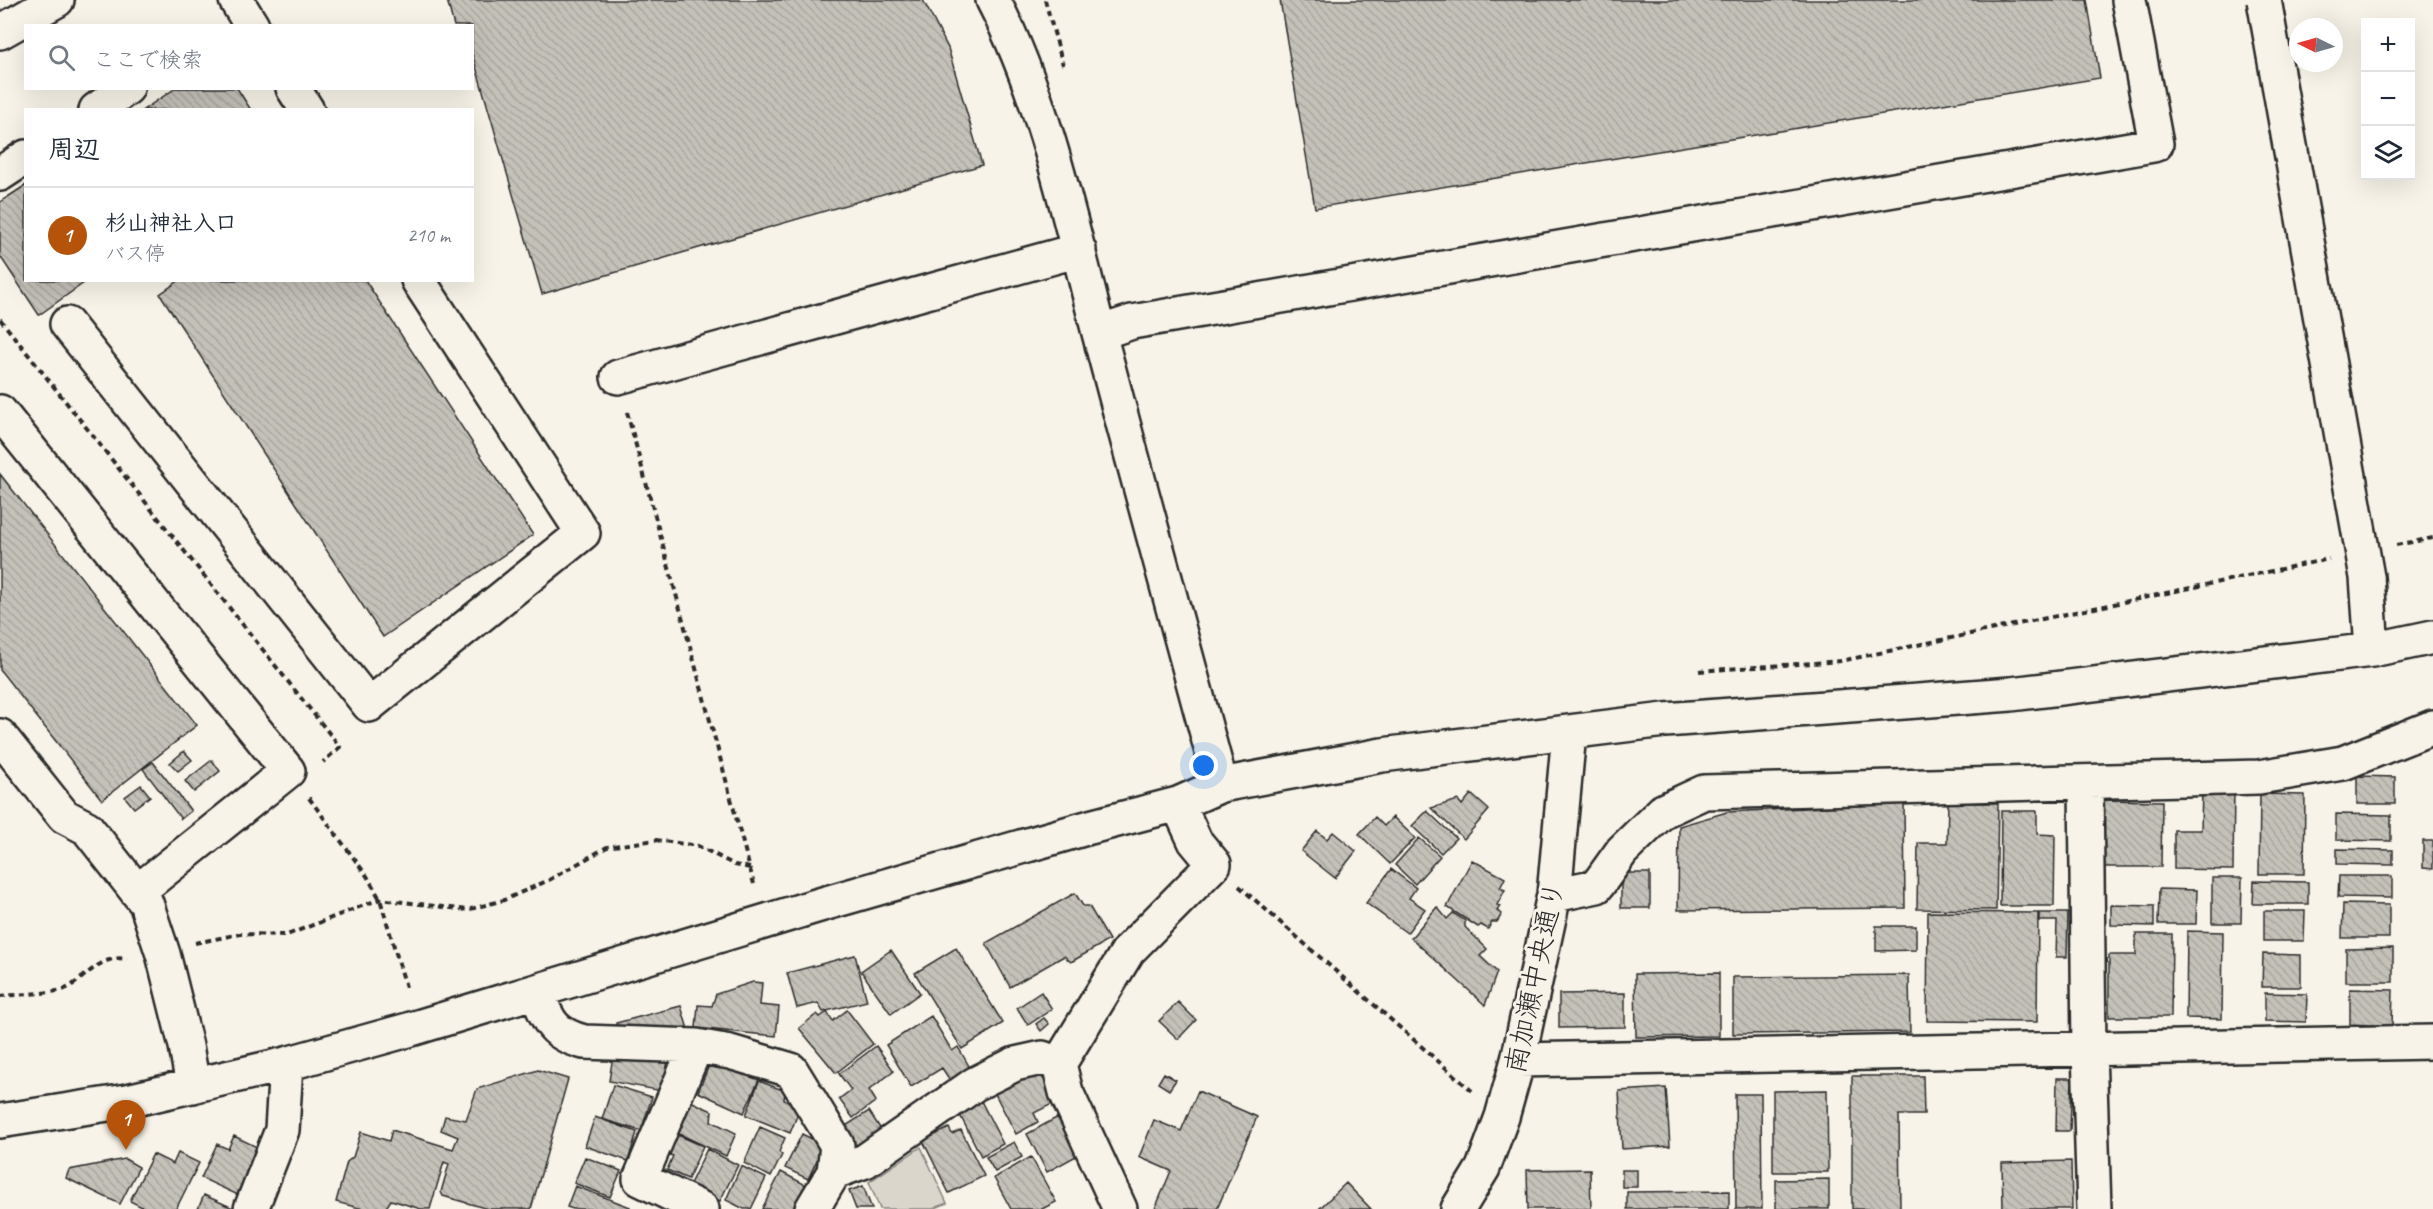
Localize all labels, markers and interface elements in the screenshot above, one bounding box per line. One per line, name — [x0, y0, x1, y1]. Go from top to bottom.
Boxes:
north arrow — [2289, 18, 2343, 72]
map controls — [2361, 18, 2415, 180]
button: + — [2361, 18, 2415, 72]
search box — [24, 24, 474, 90]
icon: search — [45, 41, 78, 74]
text: ここで検索 — [93, 46, 203, 74]
button: − — [2361, 72, 2415, 126]
button: layers — [2361, 126, 2415, 180]
text: 周辺 — [48, 133, 100, 166]
text: 杉山神社入口 — [105, 209, 237, 237]
text: 1 — [63, 223, 72, 248]
text: 210 m — [407, 223, 450, 248]
text: バス停 — [105, 241, 165, 266]
your location — [1189, 751, 1218, 780]
street label: 南加瀬中央通り — [1497, 878, 1572, 1077]
pin: 1 — [106, 1100, 146, 1150]

